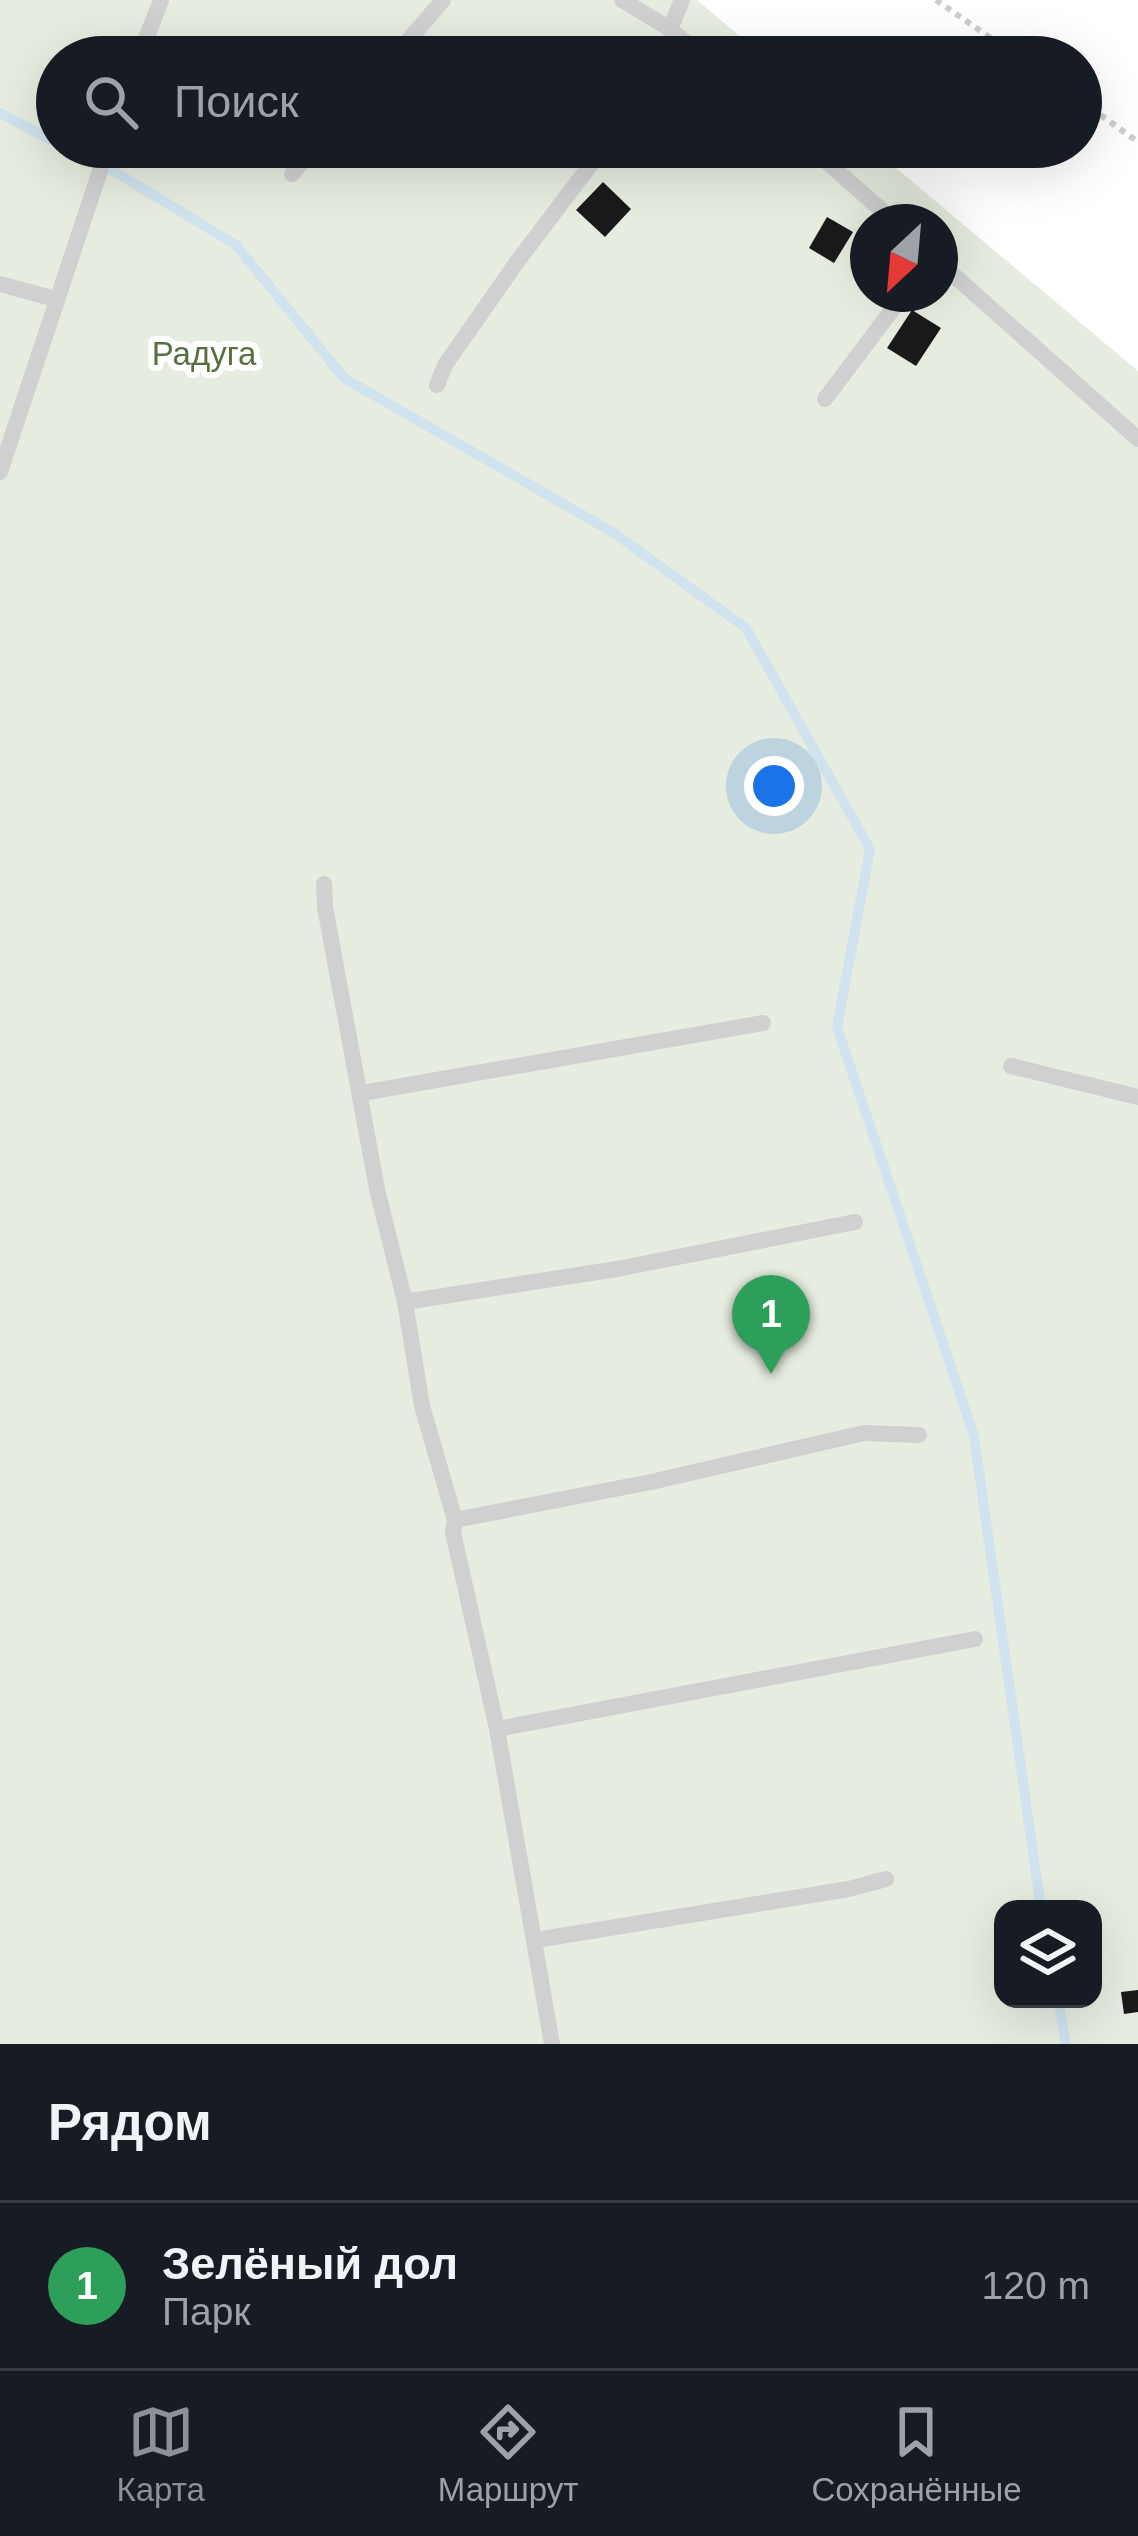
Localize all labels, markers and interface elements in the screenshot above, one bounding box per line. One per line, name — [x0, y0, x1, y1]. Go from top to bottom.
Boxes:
search box — [36, 36, 1102, 168]
icon: search — [78, 69, 144, 135]
text: Поиск — [174, 76, 299, 127]
north arrow — [850, 204, 958, 312]
park label: Радуга — [152, 335, 257, 372]
your location — [744, 756, 804, 816]
pin: 1 — [732, 1275, 810, 1374]
map controls — [994, 1900, 1102, 2008]
button: layers — [994, 1900, 1102, 2008]
text: Рядом — [48, 2094, 212, 2151]
text: Зелёный дол — [162, 2238, 458, 2289]
text: 1 — [76, 2264, 98, 2307]
text: 120 m — [982, 2264, 1090, 2307]
text: Парк — [162, 2290, 250, 2333]
tab: Карта — [116, 2399, 205, 2509]
tab: Маршрут — [438, 2399, 578, 2509]
tab: Сохранённые — [811, 2399, 1022, 2509]

